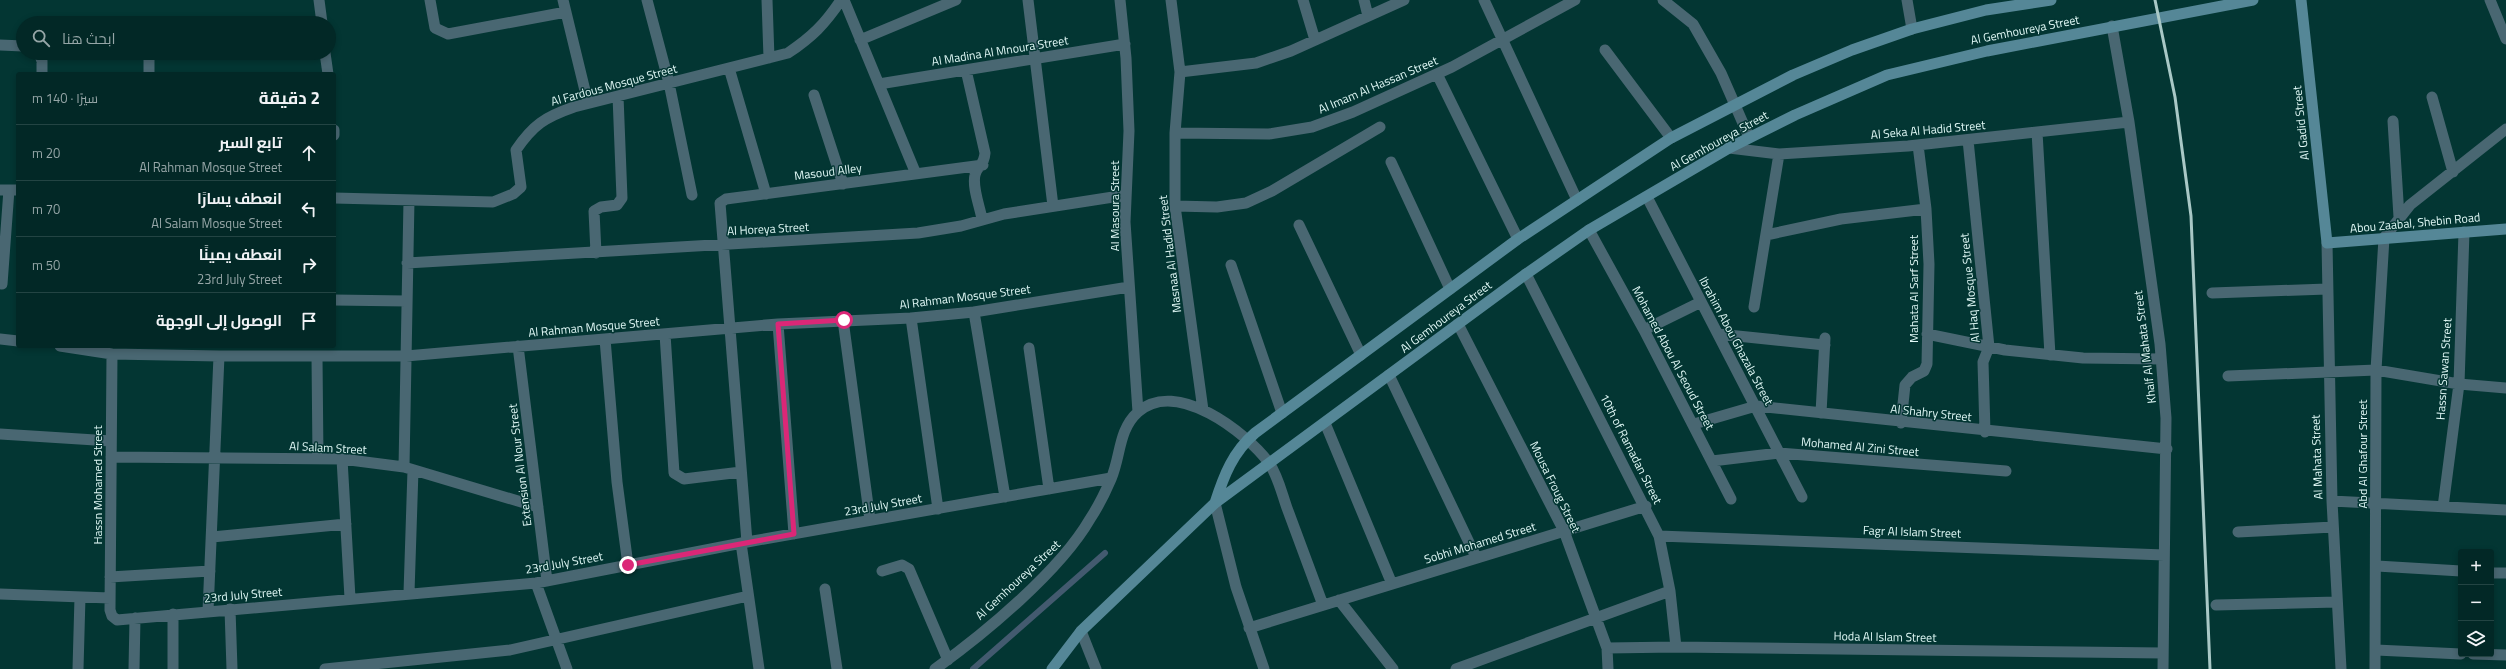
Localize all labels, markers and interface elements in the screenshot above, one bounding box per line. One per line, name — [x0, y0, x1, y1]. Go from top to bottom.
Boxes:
street label: Al Gemhoureya Street — [1969, 9, 2082, 49]
search box — [16, 16, 336, 60]
icon: search — [30, 27, 52, 49]
text: ابحث هنا — [62, 27, 115, 50]
street label: Al Madina Al Mnoura Street — [930, 30, 1070, 71]
street label: Al Imam Al Hassan Street — [1315, 50, 1441, 118]
street label: Al Fardous Mosque Street — [549, 58, 680, 111]
street label: Al Gadid Street — [2287, 84, 2314, 161]
text: 2 دقيقة — [259, 85, 320, 111]
text: سيرًا · 140 m — [32, 88, 98, 108]
street label: Al Gemhoureya Street — [1666, 105, 1772, 176]
street label: Al Seka Al Hadid Street — [1870, 115, 1987, 144]
text: تابع السير — [219, 131, 282, 154]
icon: ahead — [298, 142, 320, 164]
text: 20 m — [32, 143, 60, 163]
text: Al Rahman Mosque Street — [139, 157, 282, 177]
street label: Masoud Alley — [793, 158, 863, 185]
street label: Al Masoura Street — [1105, 160, 1124, 251]
text: انعطف يسارًا — [197, 187, 282, 210]
street label: Masnaa Al Hadid Street — [1153, 193, 1186, 314]
icon: left — [298, 198, 320, 220]
text: 70 m — [32, 199, 60, 219]
street label: Abou Zaabal, Shebin Road — [2349, 207, 2481, 238]
text: Al Salam Mosque Street — [151, 213, 282, 233]
street label: Al Horeya Street — [726, 217, 810, 240]
street label: Al Haq Mosque Street — [1954, 232, 1985, 344]
street label: Mahata Al Sarf Street — [1904, 234, 1923, 343]
text: انعطف يمينًا — [199, 243, 282, 266]
icon: right — [298, 254, 320, 276]
text: 50 m — [32, 255, 60, 275]
text: 23rd July Street — [197, 269, 282, 289]
street label: Ibrahim Abou Ghazala Street — [1694, 273, 1779, 409]
street label: Al Gemhoureya Street — [1396, 275, 1496, 357]
street label: Al Rahman Mosque Street — [898, 279, 1032, 314]
street label: Mohamed Abou Al Seoud Street — [1627, 282, 1720, 434]
street label: Khalf Al Mahata Street — [2128, 289, 2161, 405]
text: الوصول إلى الوجهة — [156, 309, 282, 332]
icon: arrive — [298, 310, 320, 332]
street label: Al Rahman Mosque Street — [527, 311, 661, 342]
route start — [835, 311, 853, 329]
street label: Hassn Sawan Street — [2430, 317, 2457, 421]
street label: 10th of Ramadan Street — [1595, 390, 1668, 508]
street label: Al Shahry Street — [1890, 399, 1973, 426]
street label: Abd Al Ghafour Street — [2353, 399, 2372, 509]
street label: Extension Al Nour Street — [502, 402, 536, 527]
street label: Al Mahata Street — [2305, 413, 2327, 500]
street label: Hassn Mohamed Street — [88, 425, 107, 545]
street label: Mohamed Al Zini Street — [1800, 432, 1921, 461]
street label: Al Salam Street — [289, 436, 368, 459]
street label: Mousa Froug Street — [1525, 438, 1586, 536]
street label: 23rd July Street — [843, 488, 924, 521]
street label: Sobhi Mohamed Street — [1422, 516, 1539, 569]
street label: Fagr Al Islam Street — [1863, 520, 1962, 543]
street label: Al Gemhoureya Street — [971, 534, 1065, 624]
street label: 23rd July Street — [524, 546, 605, 579]
map controls — [2458, 549, 2494, 657]
button: + — [2458, 549, 2494, 585]
route end — [619, 556, 637, 574]
street label: 23rd July Street — [203, 582, 284, 607]
button: − — [2458, 585, 2494, 621]
button: layers — [2458, 621, 2494, 657]
street label: Hoda Al Islam Street — [1833, 626, 1937, 647]

